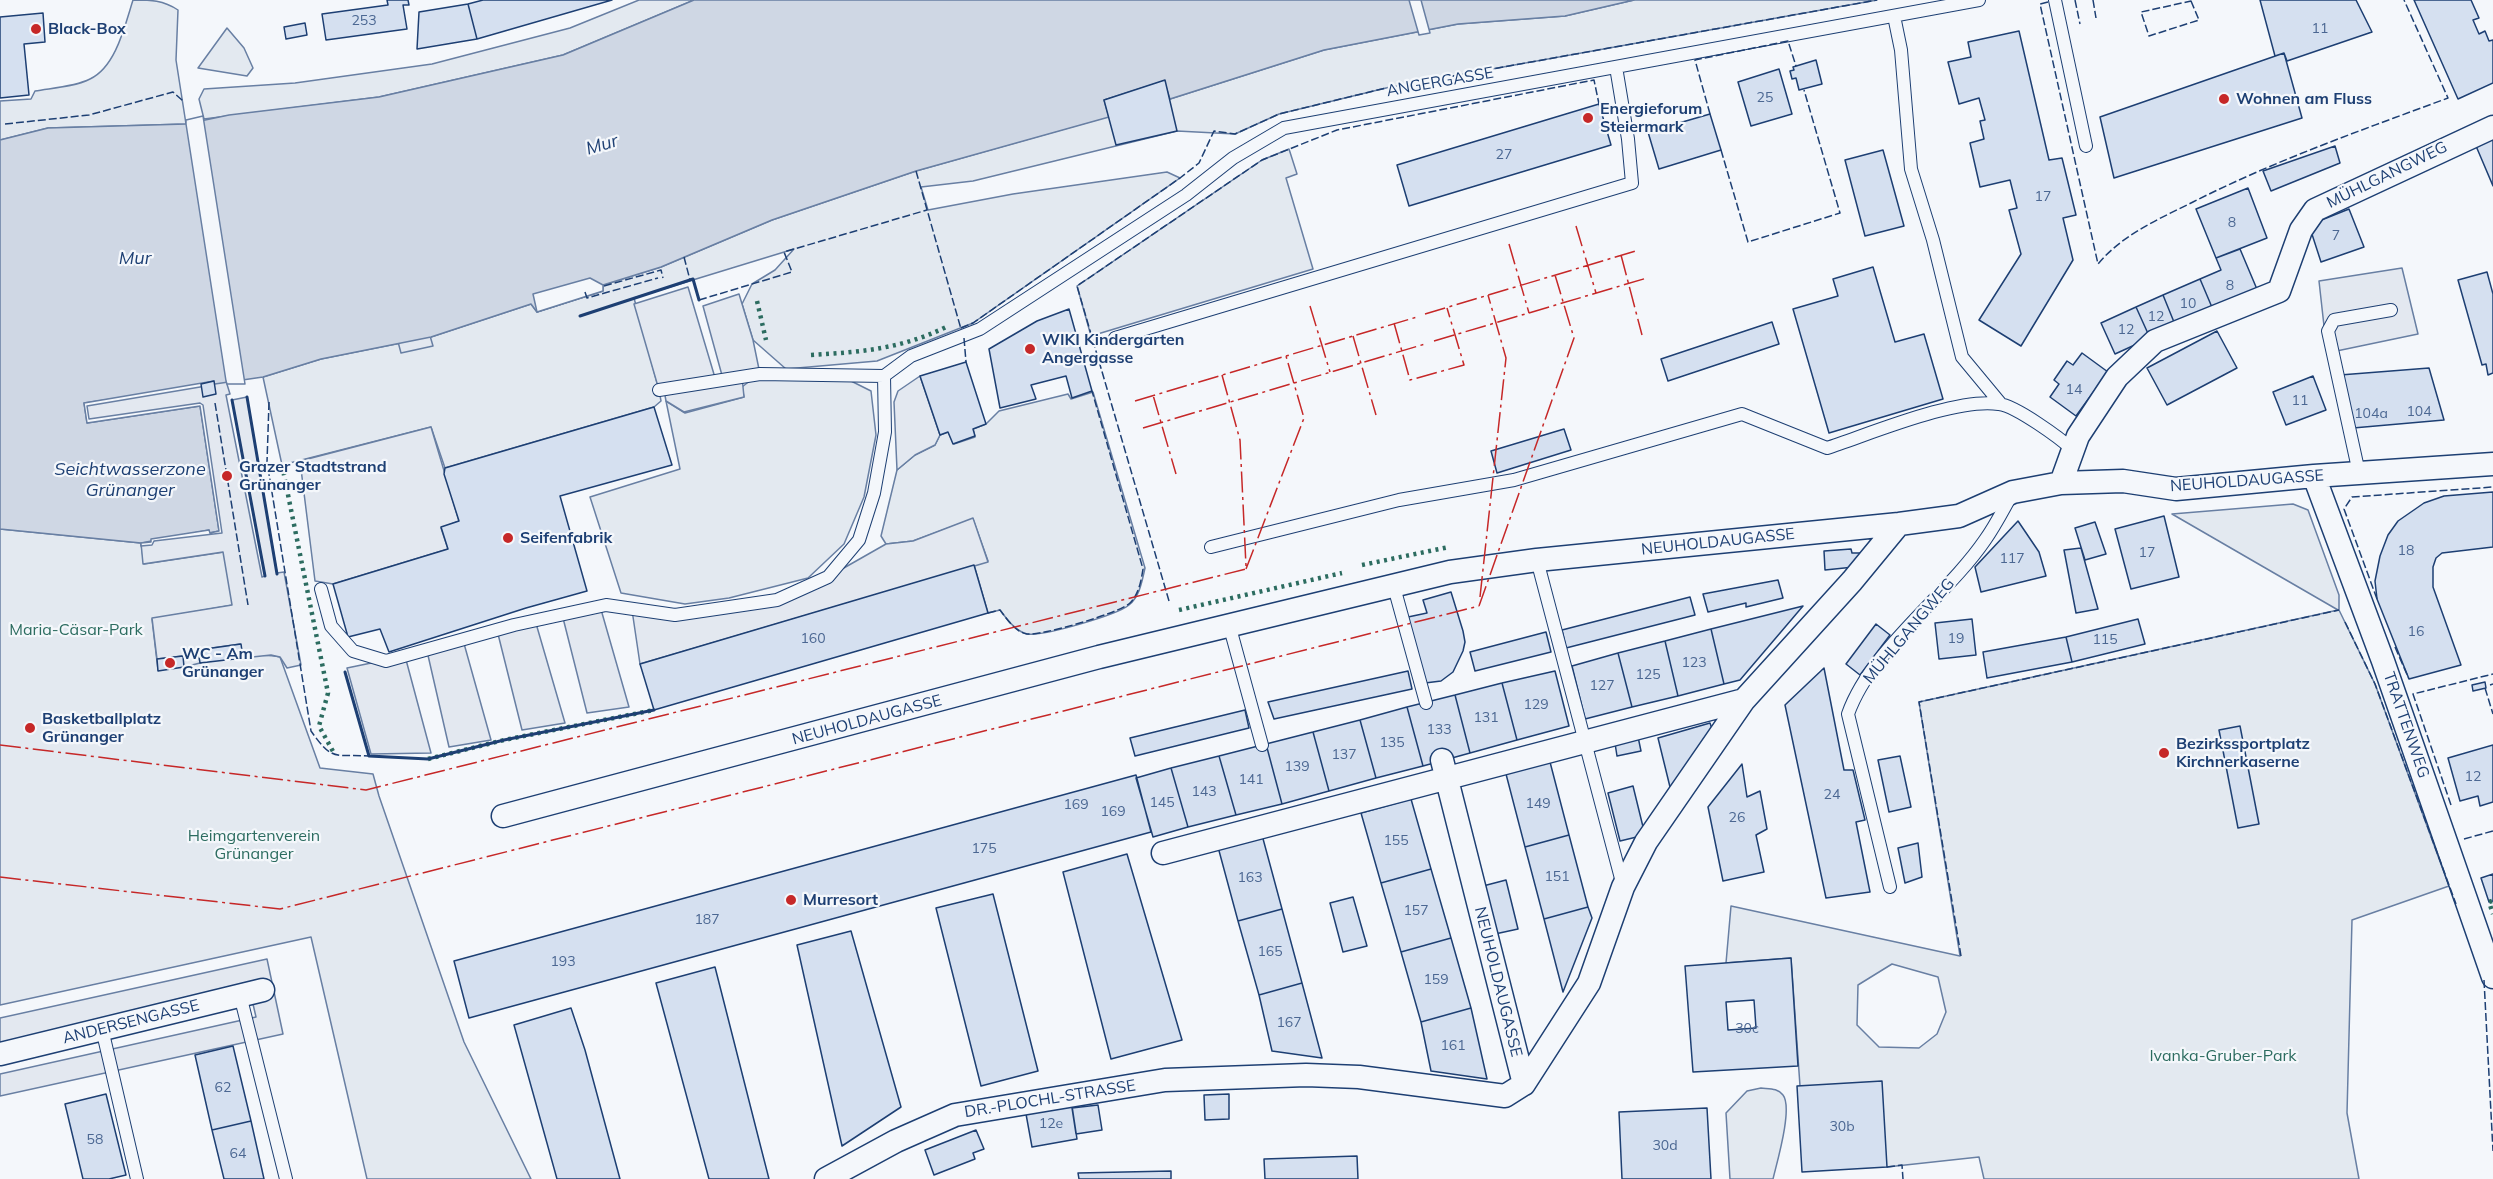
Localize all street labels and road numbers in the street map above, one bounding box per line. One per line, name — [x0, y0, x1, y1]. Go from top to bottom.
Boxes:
street label: ANGERGASSE — [1385, 63, 1495, 101]
street label: MÜHLGANGWEG — [2324, 138, 2450, 212]
street label: NEUHOLDAUGASSE — [2169, 466, 2325, 496]
street label: NEUHOLDAUGASSE — [1640, 524, 1796, 560]
street label: MÜHLGANGWEG — [1859, 574, 1959, 688]
street label: TRATTENWEG — [2379, 669, 2433, 781]
street label: NEUHOLDAUGASSE — [790, 691, 944, 749]
street label: NEUHOLDAUGASSE — [1470, 905, 1526, 1059]
street label: ANDERSENGASSE — [61, 996, 201, 1048]
street label: DR.-PLOCHL-STRASSE — [963, 1076, 1137, 1122]

